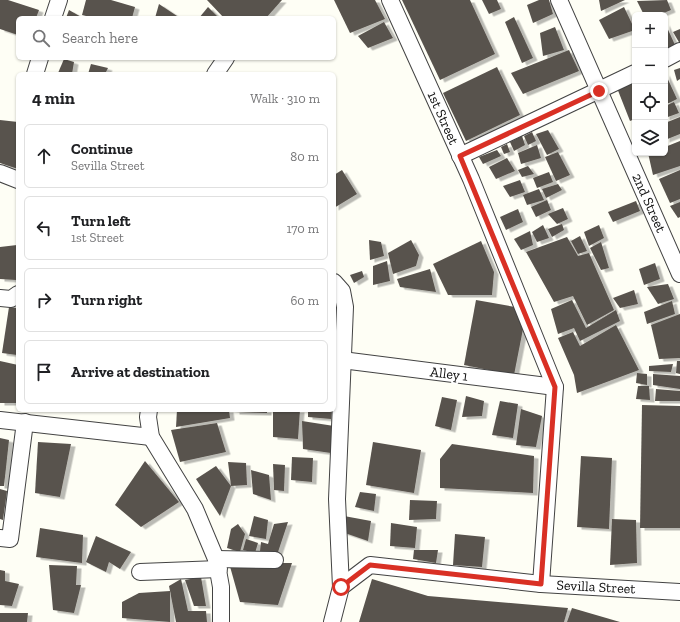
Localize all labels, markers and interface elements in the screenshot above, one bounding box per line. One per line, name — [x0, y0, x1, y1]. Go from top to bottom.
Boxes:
map controls — [632, 12, 668, 156]
button: + — [632, 12, 668, 48]
search box — [16, 16, 336, 60]
icon: search — [30, 27, 52, 49]
text: Search here — [62, 29, 138, 47]
button: − — [632, 48, 668, 84]
route end — [590, 82, 608, 100]
button: locate — [632, 84, 668, 120]
text: 4 min — [32, 88, 75, 108]
street label: 1st Street — [424, 89, 463, 148]
text: Walk · 310 m — [250, 91, 320, 106]
button: layers — [632, 120, 668, 156]
text: Continue — [71, 140, 133, 158]
icon: ahead — [33, 145, 55, 167]
text: 80 m — [290, 149, 319, 164]
text: Sevilla Street — [71, 158, 144, 173]
street label: 2nd Street — [628, 171, 670, 236]
text: Turn left — [71, 212, 131, 230]
icon: left — [33, 217, 55, 239]
text: 170 m — [286, 221, 319, 236]
text: 1st Street — [71, 230, 124, 245]
icon: right — [33, 289, 55, 311]
text: Turn right — [71, 291, 142, 309]
text: 60 m — [290, 293, 319, 308]
icon: arrive — [33, 361, 55, 383]
text: Arrive at destination — [71, 363, 210, 381]
street label: Alley 1 — [429, 363, 470, 385]
street label: Sevilla Street — [556, 576, 637, 598]
route start — [332, 578, 350, 596]

